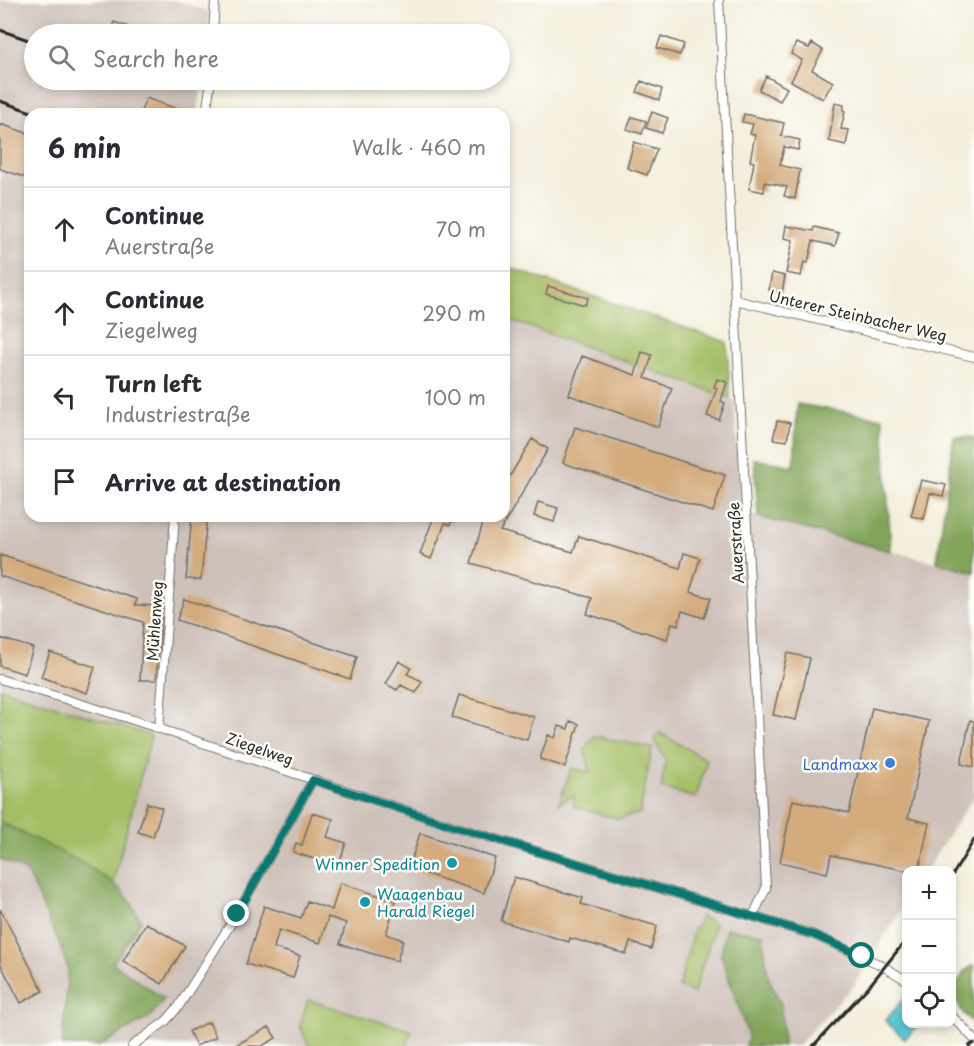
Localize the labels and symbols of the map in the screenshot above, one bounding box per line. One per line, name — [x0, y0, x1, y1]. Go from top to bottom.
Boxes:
street label: Unterer Steinbacher Weg — [767, 283, 949, 347]
street label: Auerstraße — [721, 501, 749, 585]
street label: Mühlenweg — [140, 580, 168, 662]
street label: Ziegelweg — [223, 726, 297, 770]
place label: Landmaxx — [803, 752, 878, 775]
marker: Landmaxx — [883, 756, 897, 770]
place label: Winner Spedition — [315, 852, 440, 875]
marker: Winner Spedition — [445, 856, 459, 870]
place label: Waagenbau Harald Riegel — [377, 882, 475, 922]
marker: Waagenbau Harald Riegel — [358, 895, 372, 909]
route end — [223, 900, 249, 926]
route start — [848, 942, 874, 968]

